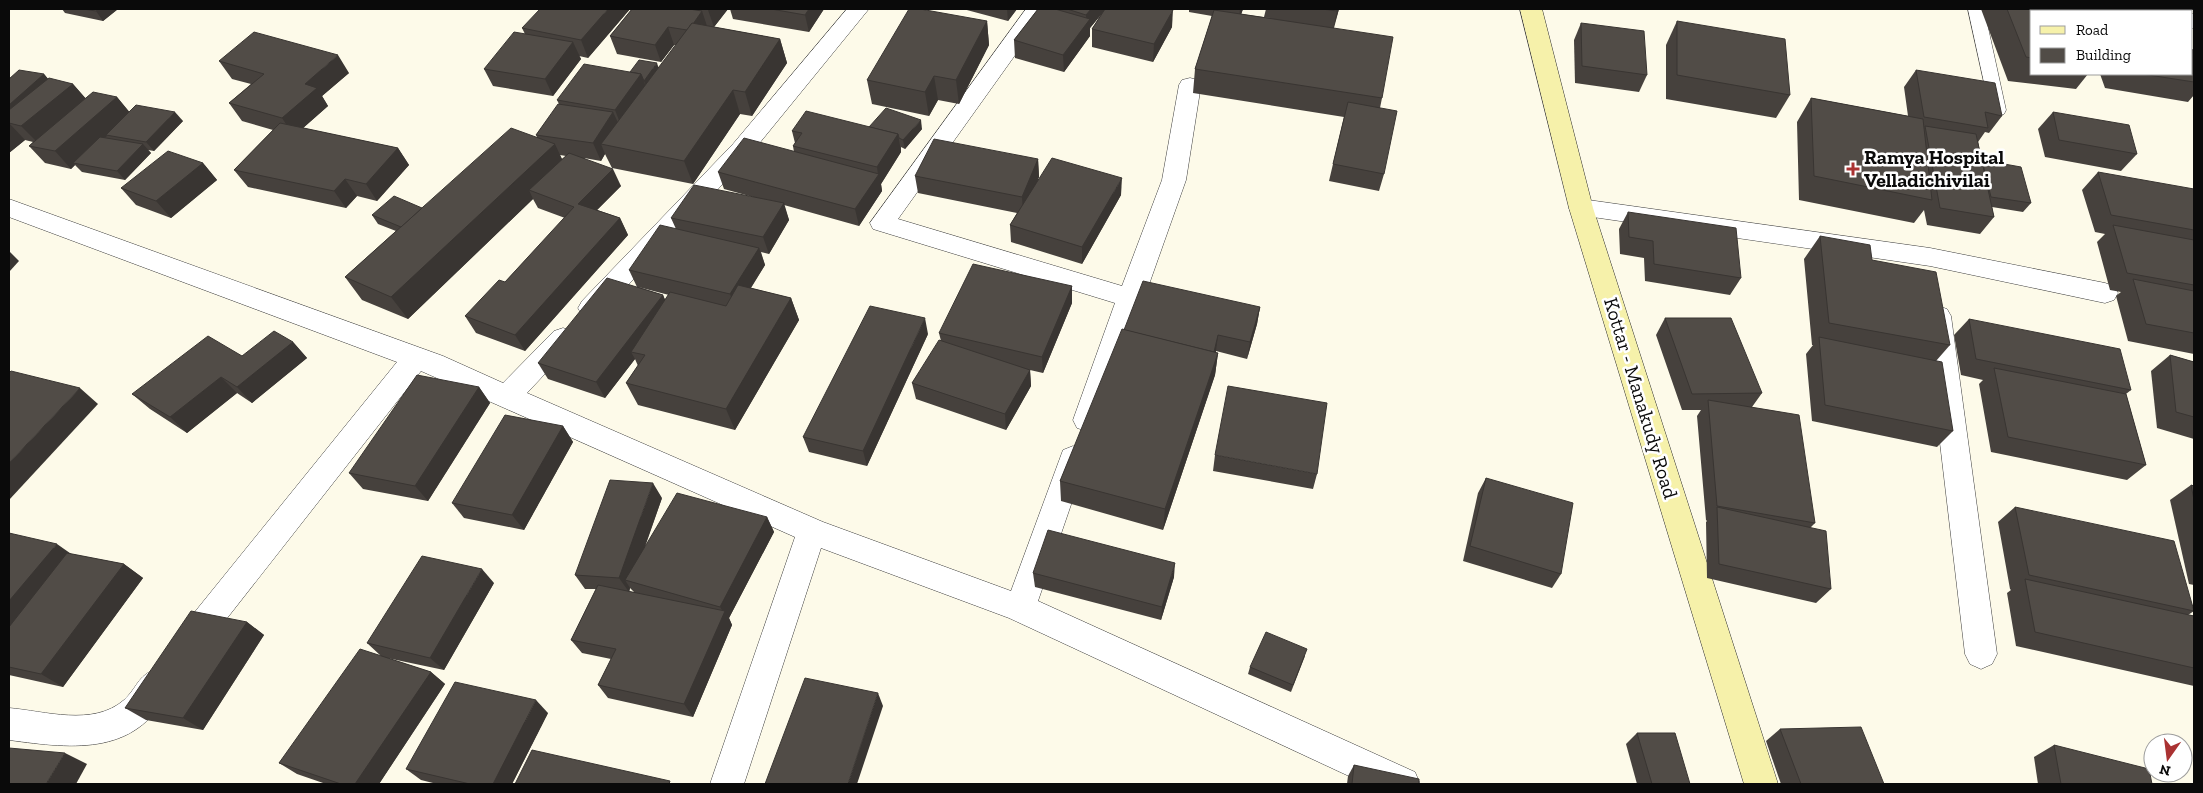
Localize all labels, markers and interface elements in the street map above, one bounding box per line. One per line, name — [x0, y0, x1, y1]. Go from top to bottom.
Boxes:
legend — [2030, 10, 2193, 75]
text: Road — [2076, 21, 2109, 39]
text: Building — [2076, 46, 2131, 64]
place label: Ramya Hospital Velladichivilai — [1864, 145, 2004, 192]
marker: Ramya Hospital Velladichivilai — [1846, 162, 1860, 176]
street label: Kottar - Manakudy Road — [1599, 294, 1683, 502]
north arrow — [2143, 733, 2193, 783]
text: N — [2157, 761, 2172, 780]

